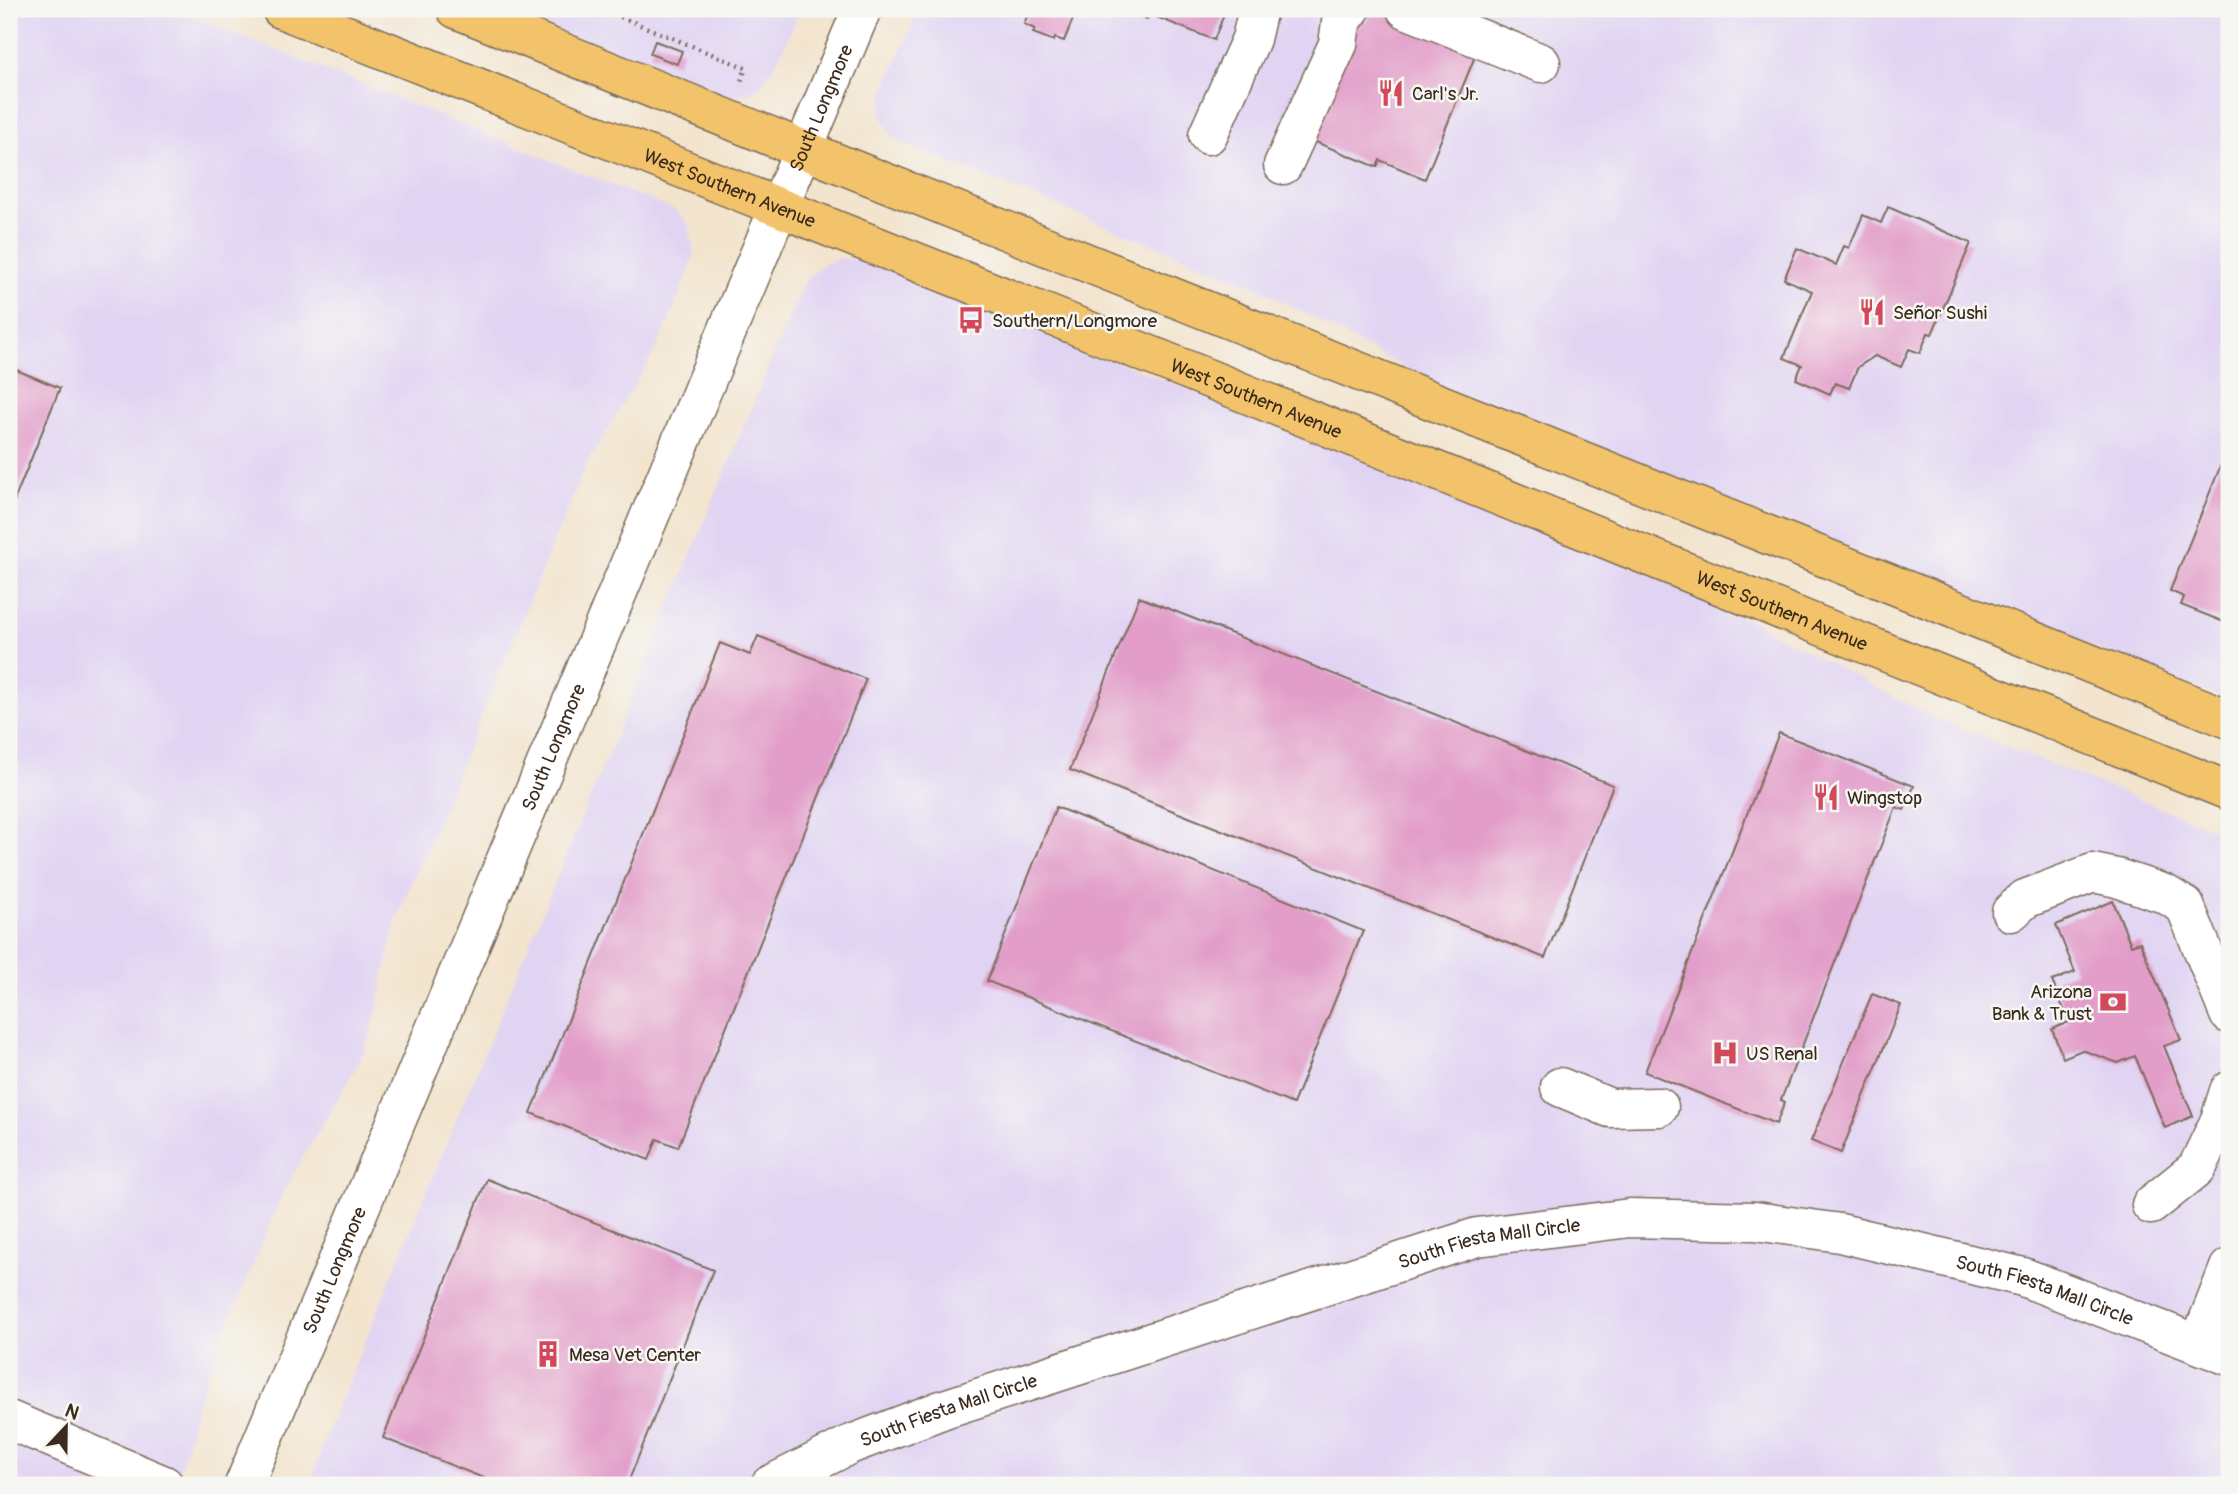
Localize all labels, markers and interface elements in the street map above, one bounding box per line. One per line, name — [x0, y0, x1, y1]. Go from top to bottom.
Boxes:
street label: South Longmore — [784, 41, 859, 175]
restaurant icon: Carl's Jr. — [1376, 78, 1406, 108]
place label: Carl's Jr. — [1412, 82, 1479, 106]
street label: West Southern Avenue — [640, 144, 819, 234]
restaurant icon: Señor Sushi — [1857, 297, 1887, 327]
place label: Señor Sushi — [1893, 301, 1987, 325]
bus stop icon: Southern/Longmore — [956, 305, 986, 335]
place label: Southern/Longmore — [992, 309, 1158, 333]
street label: West Southern Avenue — [1167, 353, 1346, 444]
street label: West Southern Avenue — [1692, 566, 1871, 657]
street label: South Longmore — [517, 680, 591, 815]
restaurant icon: Wingstop — [1811, 782, 1841, 812]
place label: Wingstop — [1847, 786, 1922, 810]
place label: Arizona Bank & Trust — [1992, 980, 2092, 1026]
bank icon: Arizona Bank & Trust — [2098, 987, 2128, 1017]
hospital icon: US Renal — [1710, 1038, 1740, 1068]
place label: US Renal — [1746, 1042, 1818, 1066]
street label: South Longmore — [298, 1203, 372, 1338]
street label: South Fiesta Mall Circle — [1395, 1213, 1582, 1275]
street label: South Fiesta Mall Circle — [1953, 1250, 2137, 1331]
building icon: Mesa Vet Center — [533, 1339, 563, 1369]
place label: Mesa Vet Center — [569, 1343, 701, 1367]
street label: South Fiesta Mall Circle — [857, 1369, 1041, 1453]
north arrow — [32, 1392, 102, 1462]
text: N — [62, 1399, 83, 1426]

